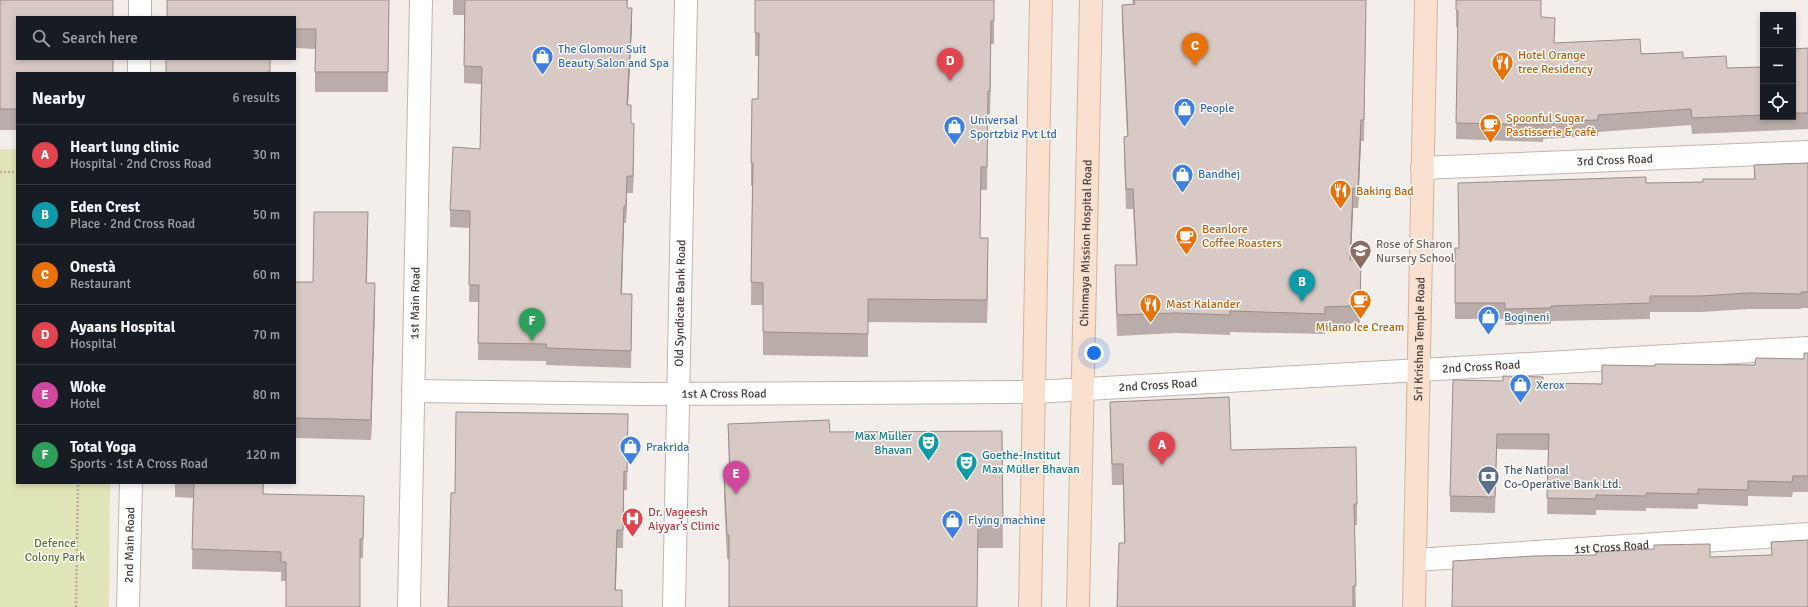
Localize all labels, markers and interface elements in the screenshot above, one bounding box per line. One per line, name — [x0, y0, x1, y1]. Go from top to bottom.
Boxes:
map controls — [1760, 12, 1796, 120]
button: + — [1760, 12, 1796, 48]
search box — [16, 16, 296, 60]
icon: search — [30, 27, 52, 49]
text: Search here — [62, 29, 138, 47]
pin: C — [1182, 33, 1208, 66]
place label: The Glomour Suit Beauty Salon and Spa — [558, 42, 669, 71]
shop icon: The Glomour Suit Beauty Salon and Spa — [529, 43, 555, 76]
pin: D — [937, 48, 963, 81]
place label: Hotel Orange tree Residency — [1518, 48, 1593, 77]
button: − — [1760, 48, 1796, 84]
restaurant icon: Hotel Orange tree Residency — [1490, 49, 1516, 82]
button: locate — [1760, 84, 1796, 120]
text: Nearby — [32, 88, 85, 109]
text: 6 results — [232, 90, 280, 106]
shop icon: People — [1172, 95, 1198, 128]
place label: People — [1200, 101, 1235, 116]
place label: Spoonful Sugar Pastisserie & cafè — [1506, 111, 1596, 140]
cafe icon: Spoonful Sugar Pastisserie & cafè — [1478, 112, 1504, 145]
place label: Universal Sportzbiz Pvt Ltd — [970, 113, 1057, 142]
shop icon: Universal Sportzbiz Pvt Ltd — [942, 114, 968, 147]
text: Heart lung clinic — [70, 138, 179, 156]
text: A — [41, 147, 49, 163]
text: 30 m — [253, 147, 280, 163]
street label: 3rd Cross Road — [1576, 151, 1653, 169]
text: Hospital · 2nd Cross Road — [70, 156, 211, 172]
street label: Chinmaya Mission Hospital Road — [1077, 159, 1095, 327]
shop icon: Bandhej — [1170, 161, 1196, 194]
place label: Bandhej — [1198, 167, 1240, 182]
restaurant icon: Baking Bad — [1327, 178, 1353, 211]
place label: Baking Bad — [1356, 184, 1414, 199]
text: Eden Crest — [70, 198, 140, 216]
text: B — [41, 207, 49, 223]
text: 50 m — [253, 207, 280, 223]
text: Place · 2nd Cross Road — [70, 216, 195, 232]
place label: Beanlore Coffee Roasters — [1202, 222, 1282, 251]
cafe icon: Beanlore Coffee Roasters — [1173, 223, 1199, 256]
place label: Rose of Sharon Nursery School — [1376, 237, 1455, 266]
school or university icon: Rose of Sharon Nursery School — [1347, 238, 1373, 271]
street label: Old Syndicate Bank Road — [671, 239, 689, 367]
text: Onestà — [70, 258, 116, 276]
text: C — [41, 267, 49, 283]
text: 60 m — [253, 267, 280, 283]
street label: 1st Main Road — [407, 267, 423, 339]
pin: B — [1289, 269, 1315, 302]
text: Restaurant — [70, 276, 131, 292]
street label: Sri Krishna Temple Road — [1411, 277, 1428, 401]
cafe icon: Milano Ice Cream — [1347, 287, 1373, 320]
restaurant icon: Mast Kalander — [1138, 291, 1164, 324]
place label: Mast Kalander — [1166, 297, 1241, 312]
shop icon: Bogineni — [1475, 304, 1501, 337]
pin: F — [519, 308, 545, 341]
place label: Bogineni — [1504, 310, 1549, 325]
text: Ayaans Hospital — [70, 318, 175, 336]
place label: Milano Ice Cream — [1316, 320, 1404, 335]
text: D — [41, 327, 49, 343]
text: 70 m — [253, 327, 280, 343]
text: Hospital — [70, 336, 117, 352]
your location — [1084, 343, 1104, 363]
street label: 2nd Cross Road — [1442, 357, 1521, 376]
shop icon: Xerox — [1507, 372, 1533, 405]
street label: 2nd Cross Road — [1118, 375, 1197, 395]
text: Woke — [70, 378, 106, 396]
place label: Xerox — [1536, 378, 1565, 393]
street label: 1st A Cross Road — [681, 386, 767, 401]
text: E — [41, 387, 49, 403]
text: 80 m — [253, 387, 280, 403]
text: Hotel — [70, 396, 100, 412]
place label: Max Muller Bhavan — [855, 429, 913, 458]
theatre icon: Max Muller Bhavan — [915, 430, 941, 463]
pin: A — [1149, 432, 1175, 465]
shop icon: Prakrida — [617, 434, 643, 467]
text: Total Yoga — [70, 438, 136, 456]
place label: Prakrida — [646, 440, 689, 455]
text: F — [42, 447, 48, 463]
text: 120 m — [246, 447, 280, 463]
place label: Goethe-Institut Max Müller Bhavan — [982, 448, 1080, 477]
theatre icon: Goethe-Institut Max Müller Bhavan — [954, 449, 980, 482]
text: Sports · 1st A Cross Road — [70, 456, 208, 472]
pin: E — [723, 461, 749, 494]
place label: The National Co-Operative Bank Ltd. — [1504, 463, 1622, 492]
bank icon: The National Co-Operative Bank Ltd. — [1475, 464, 1501, 497]
place label: Dr. Vageesh Aiyyar's Clinic — [648, 505, 720, 534]
hospital icon: Dr. Vageesh Aiyyar's Clinic — [619, 506, 645, 539]
street label: 2nd Main Road — [121, 507, 138, 583]
shop icon: Flying machine — [940, 507, 966, 540]
place label: Flying machine — [968, 513, 1046, 528]
park label: Defence Colony Park — [25, 536, 85, 565]
street label: 1st Cross Road — [1574, 537, 1650, 557]

